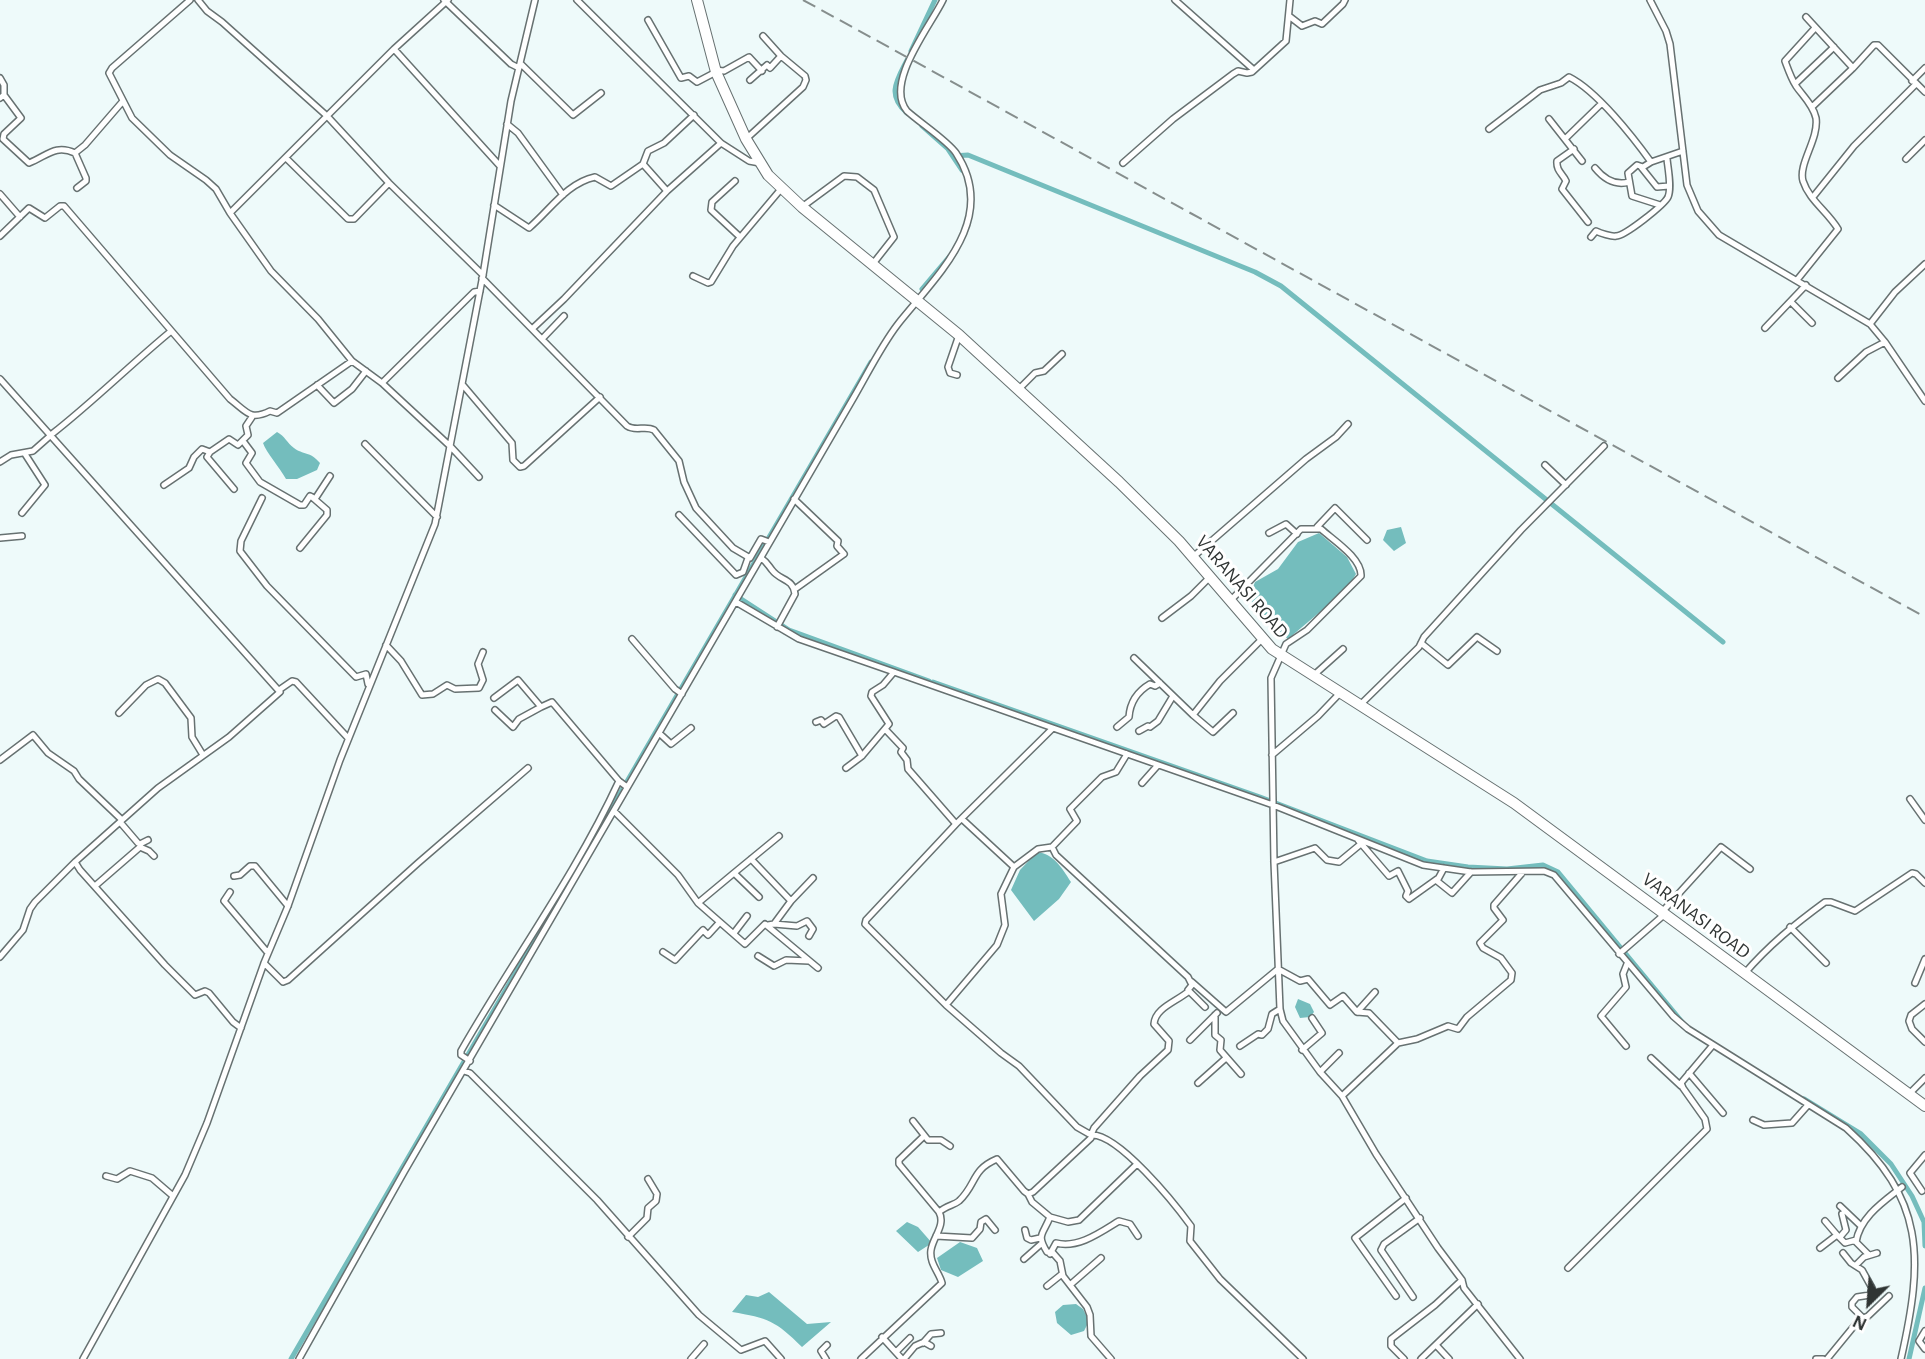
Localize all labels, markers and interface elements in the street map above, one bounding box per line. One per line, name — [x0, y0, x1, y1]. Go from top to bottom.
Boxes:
street label: VARANASI ROAD — [1191, 531, 1293, 643]
street label: VARANASI ROAD — [1637, 868, 1755, 964]
north arrow — [1834, 1268, 1904, 1338]
text: N — [1850, 1311, 1870, 1334]

